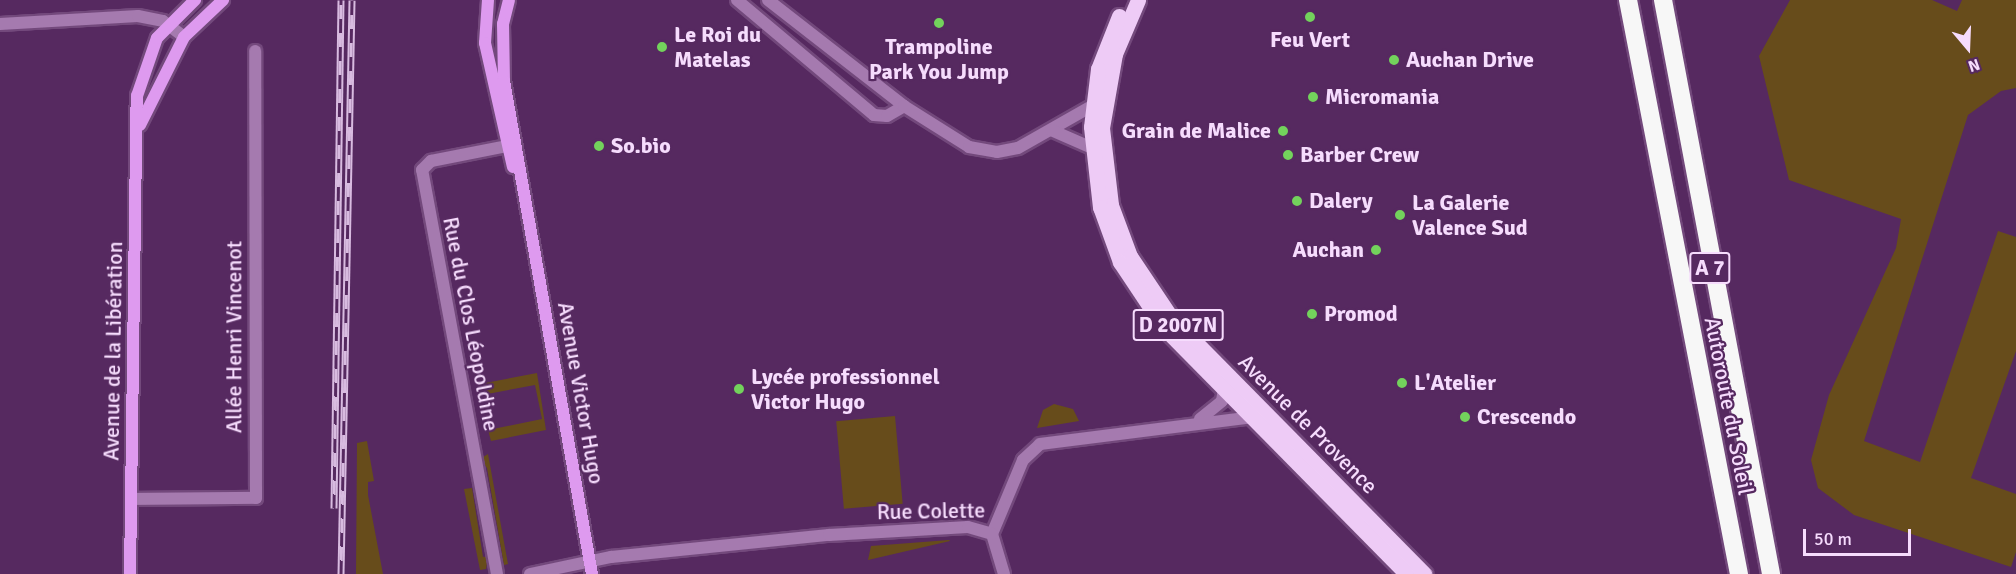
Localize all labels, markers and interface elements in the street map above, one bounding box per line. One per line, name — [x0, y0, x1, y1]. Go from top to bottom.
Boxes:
marker: Feu Vert — [1303, 10, 1317, 24]
marker: Trampoline Park You Jump — [932, 16, 946, 30]
north arrow — [1938, 18, 1998, 78]
place label: Le Roi du Matelas — [674, 21, 761, 72]
place label: Feu Vert — [1270, 27, 1350, 53]
place label: Trampoline Park You Jump — [869, 33, 1009, 84]
marker: Le Roi du Matelas — [655, 40, 669, 54]
place label: Auchan Drive — [1406, 47, 1534, 73]
marker: Auchan Drive — [1387, 53, 1401, 67]
text: N — [1965, 54, 1982, 76]
place label: Micromania — [1325, 84, 1439, 110]
marker: Micromania — [1306, 90, 1320, 104]
place label: Grain de Malice — [1122, 118, 1271, 144]
marker: Grain de Malice — [1276, 124, 1290, 138]
place label: So.bio — [611, 133, 671, 159]
marker: So.bio — [592, 139, 606, 153]
place label: Barber Crew — [1300, 142, 1419, 168]
marker: Barber Crew — [1281, 148, 1295, 162]
place label: Dalery — [1309, 188, 1373, 214]
place label: La Galerie Valence Sud — [1412, 189, 1528, 240]
marker: Dalery — [1290, 194, 1304, 208]
marker: La Galerie Valence Sud — [1393, 208, 1407, 222]
street label: Rue du Clos Léopoldine — [437, 215, 505, 433]
place label: Auchan — [1293, 237, 1364, 263]
street label: Avenue de la Libération — [98, 241, 128, 461]
street label: Allée Henri Vincenot — [221, 241, 247, 433]
marker: Auchan — [1369, 243, 1383, 257]
road number: A 7 — [1689, 250, 1731, 286]
street label: Avenue Victor Hugo — [552, 300, 610, 486]
place label: Promod — [1324, 301, 1398, 327]
road number: D 2007N — [1132, 307, 1224, 343]
marker: Promod — [1305, 307, 1319, 321]
street label: Autoroute du Soleil — [1699, 315, 1759, 497]
street label: Avenue de Provence — [1233, 349, 1383, 499]
place label: Lycée professionnel Victor Hugo — [751, 363, 940, 414]
place label: L'Atelier — [1414, 370, 1496, 396]
marker: L'Atelier — [1395, 376, 1409, 390]
marker: Lycée professionnel Victor Hugo — [732, 382, 746, 396]
place label: Crescendo — [1477, 404, 1576, 430]
marker: Crescendo — [1458, 410, 1472, 424]
street label: Rue Colette — [876, 497, 986, 525]
scale bar — [1806, 517, 1914, 555]
text: 50 m — [1814, 528, 1852, 550]

